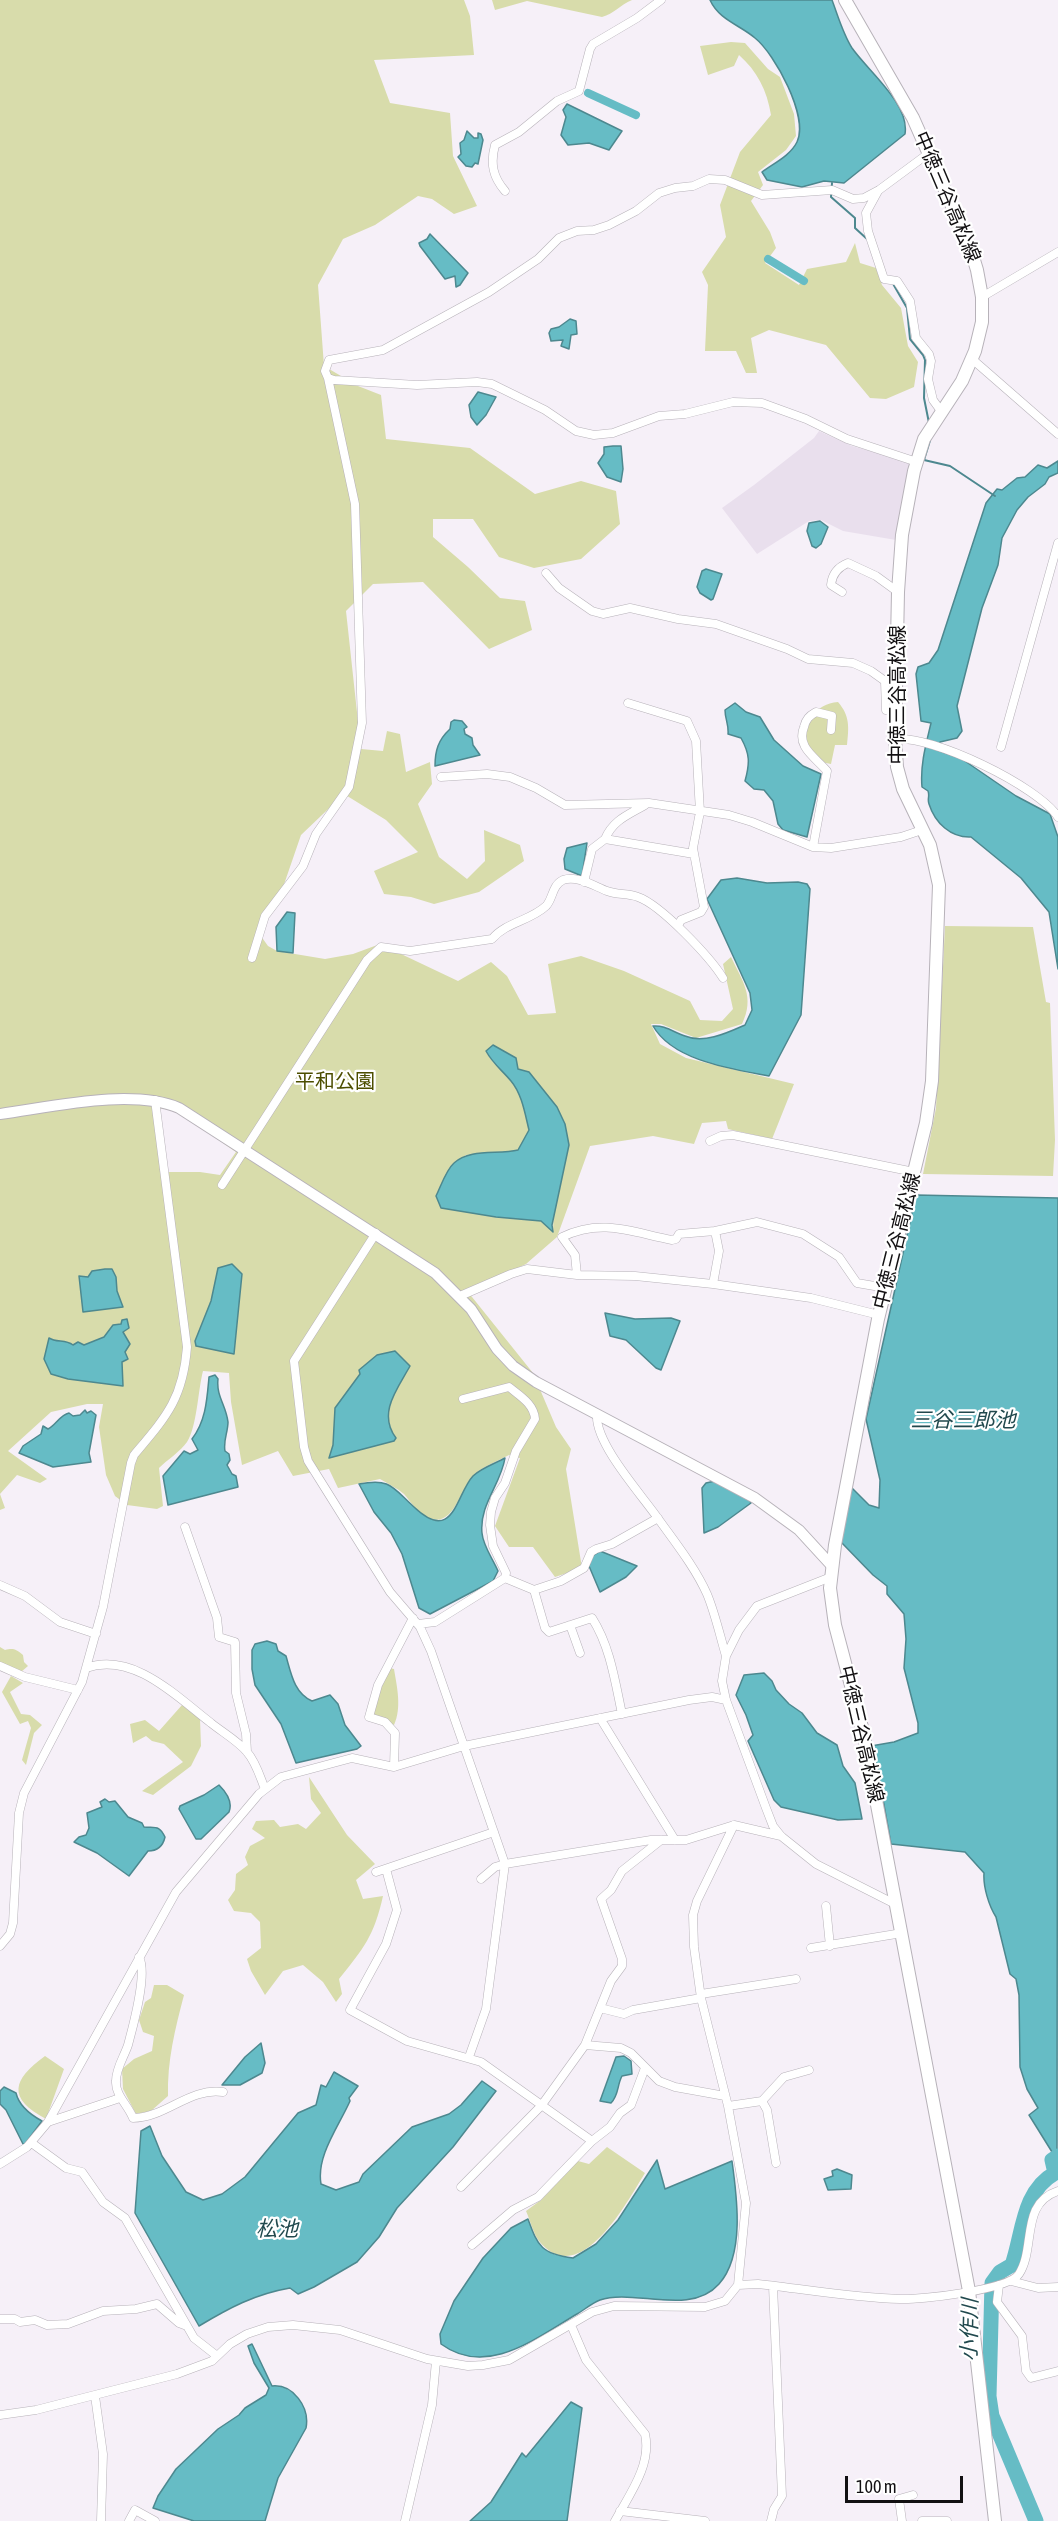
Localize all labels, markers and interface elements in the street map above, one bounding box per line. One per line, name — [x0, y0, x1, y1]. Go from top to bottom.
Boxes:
street label: 中徳三谷高松線 — [909, 128, 985, 266]
street label: 中徳三谷高松線 — [886, 625, 910, 765]
park label: 平和公園 — [295, 1070, 375, 1094]
street label: 中徳三谷高松線 — [868, 1170, 926, 1312]
water label: 三谷三郎池 — [911, 1407, 1015, 1433]
street label: 中徳三谷高松線 — [834, 1663, 888, 1805]
water label: 松池 — [256, 2216, 298, 2242]
water label: 小作川 — [957, 2298, 983, 2362]
scale bar — [848, 2464, 966, 2502]
text: 100 m — [856, 2476, 897, 2497]

